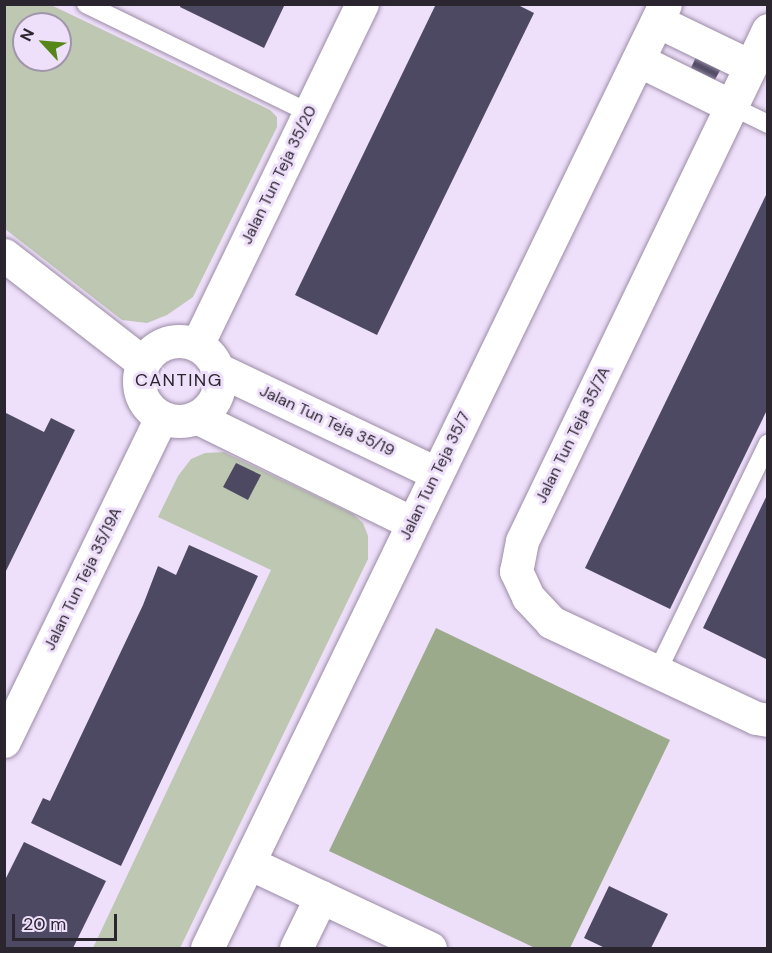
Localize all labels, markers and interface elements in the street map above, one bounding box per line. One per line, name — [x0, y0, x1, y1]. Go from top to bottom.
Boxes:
north arrow — [12, 12, 72, 72]
text: N — [15, 25, 39, 45]
street label: Jalan Tun Teja 35/20 — [237, 103, 321, 247]
street label: Jalan Tun Teja 35/7A — [532, 364, 614, 506]
district label: CANTING — [135, 369, 223, 391]
street label: Jalan Tun Teja 35/19 — [256, 381, 398, 461]
street label: Jalan Tun Teja 35/7 — [396, 409, 474, 543]
street label: Jalan Tun Teja 35/19A — [40, 504, 126, 654]
scale bar — [15, 902, 120, 940]
text: 20 m — [23, 912, 66, 936]

